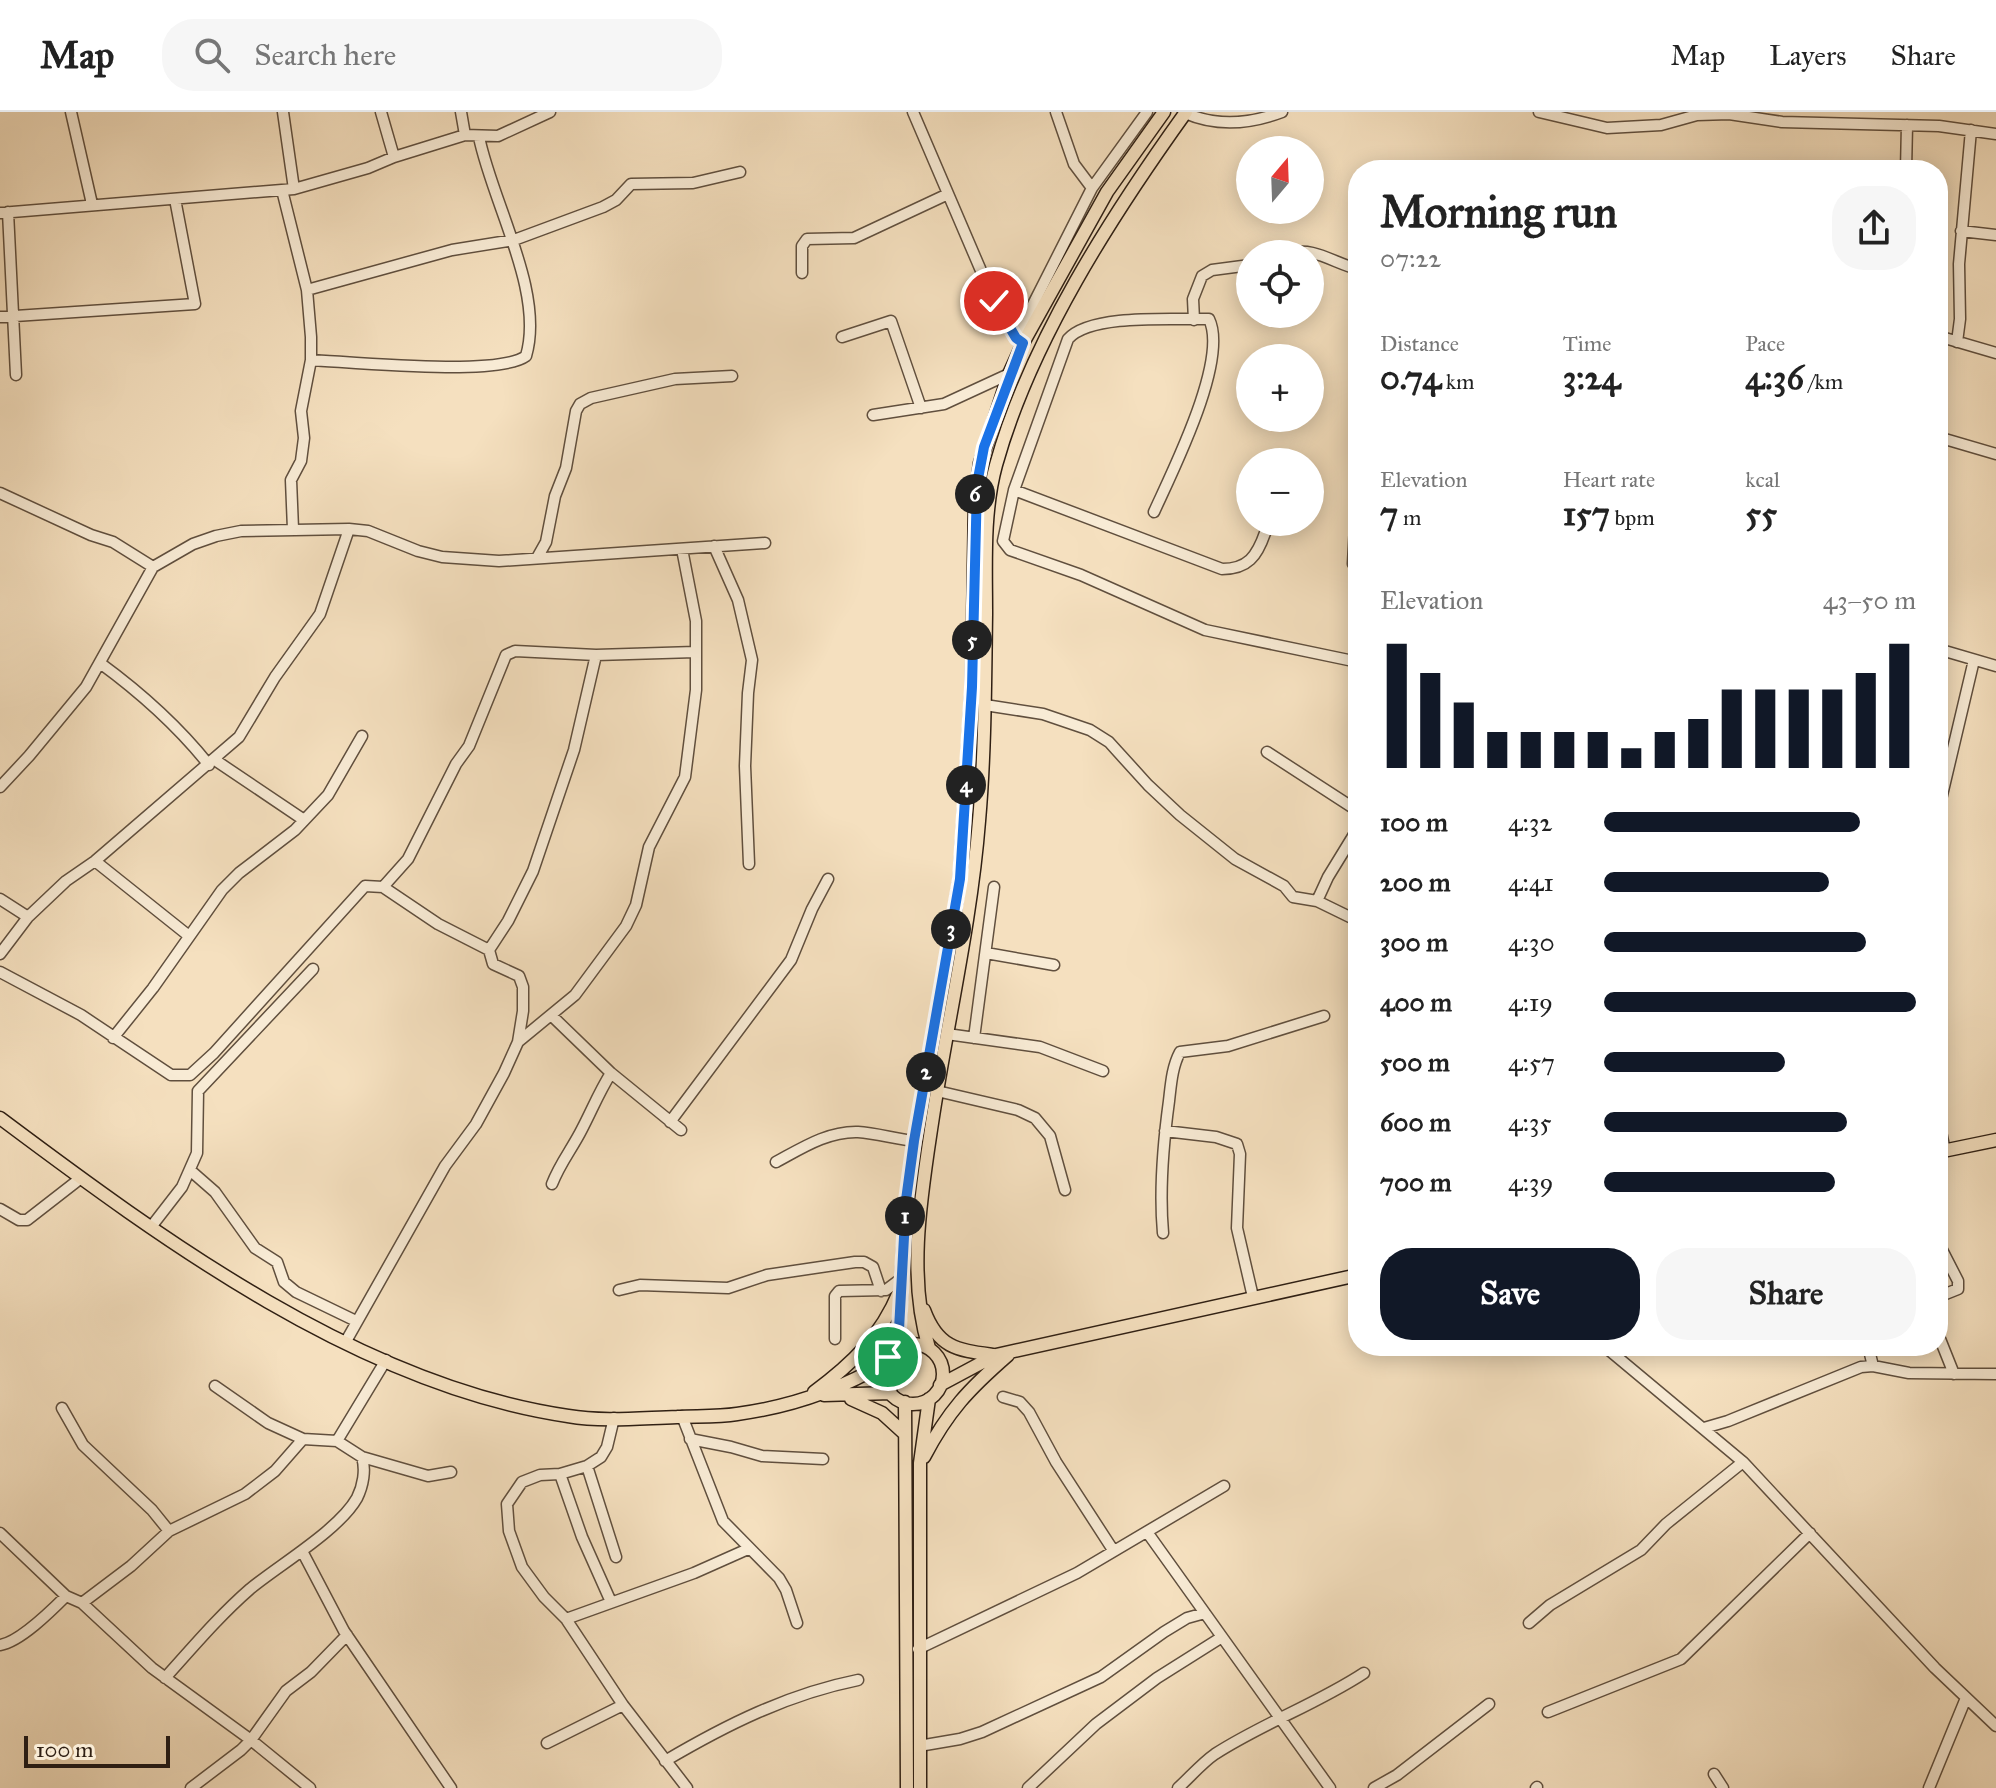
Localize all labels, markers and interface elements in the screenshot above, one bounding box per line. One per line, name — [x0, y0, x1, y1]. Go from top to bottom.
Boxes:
search box — [162, 19, 722, 91]
text: Map — [40, 32, 114, 78]
icon: search — [190, 33, 234, 77]
text: Search here — [254, 37, 396, 73]
text: Map — [1670, 38, 1725, 73]
text: Layers — [1769, 38, 1847, 73]
text: Share — [1891, 38, 1956, 73]
north arrow — [1236, 136, 1324, 224]
map controls — [1236, 136, 1324, 536]
text: Morning run — [1380, 185, 1617, 239]
button: share — [1832, 186, 1916, 270]
button: locate — [1236, 240, 1324, 328]
text: 07:22 — [1380, 242, 1441, 274]
pin — [960, 267, 1028, 335]
icon: check — [972, 279, 1016, 323]
text: Distance — [1380, 330, 1459, 357]
text: Time — [1563, 330, 1611, 357]
text: Pace — [1745, 330, 1785, 357]
button: + — [1236, 344, 1324, 432]
text: 0.74 — [1380, 357, 1441, 398]
text: 3:24 — [1563, 357, 1621, 398]
text: 4:36 — [1745, 357, 1804, 398]
text: km — [1441, 368, 1475, 395]
text: /km — [1804, 368, 1843, 395]
button: − — [1236, 448, 1324, 536]
text: Elevation — [1380, 466, 1467, 493]
text: Heart rate — [1563, 466, 1655, 493]
text: kcal — [1745, 466, 1780, 493]
pin: 6 — [955, 474, 995, 514]
text: 6 — [969, 480, 981, 507]
text: 7 — [1380, 493, 1398, 534]
text: 157 — [1563, 493, 1610, 534]
text: 55 — [1745, 493, 1777, 534]
text: m — [1398, 504, 1421, 531]
text: bpm — [1610, 504, 1655, 531]
text: Elevation — [1380, 584, 1483, 616]
text: 43–50 m — [1823, 584, 1916, 616]
pin: 5 — [952, 620, 992, 660]
text: 5 — [967, 626, 977, 653]
pin: 4 — [946, 765, 986, 805]
text: 4 — [960, 771, 972, 798]
text: 100 m — [1380, 806, 1448, 838]
text: 4:32 — [1508, 806, 1552, 838]
text: 200 m — [1380, 866, 1451, 898]
text: 4:41 — [1508, 866, 1554, 898]
pin: 3 — [931, 909, 971, 949]
text: 3 — [947, 915, 955, 942]
text: 300 m — [1380, 926, 1448, 958]
text: 4:30 — [1508, 926, 1555, 958]
text: 400 m — [1380, 986, 1452, 1018]
text: 4:19 — [1508, 986, 1553, 1018]
text: 500 m — [1380, 1046, 1450, 1078]
text: 4:57 — [1508, 1046, 1555, 1078]
pin: 2 — [906, 1052, 946, 1092]
text: 2 — [921, 1058, 931, 1085]
text: 600 m — [1380, 1106, 1451, 1138]
text: 4:35 — [1508, 1106, 1552, 1138]
text: 700 m — [1380, 1166, 1452, 1198]
text: 4:39 — [1508, 1166, 1553, 1198]
pin: 1 — [885, 1196, 925, 1236]
text: 1 — [901, 1202, 909, 1229]
button: Save — [1380, 1248, 1640, 1340]
button: Share — [1656, 1248, 1916, 1340]
pin — [854, 1323, 922, 1391]
icon: arrive — [866, 1335, 910, 1379]
scale bar — [24, 1732, 170, 1768]
text: 100 m — [36, 1736, 93, 1763]

